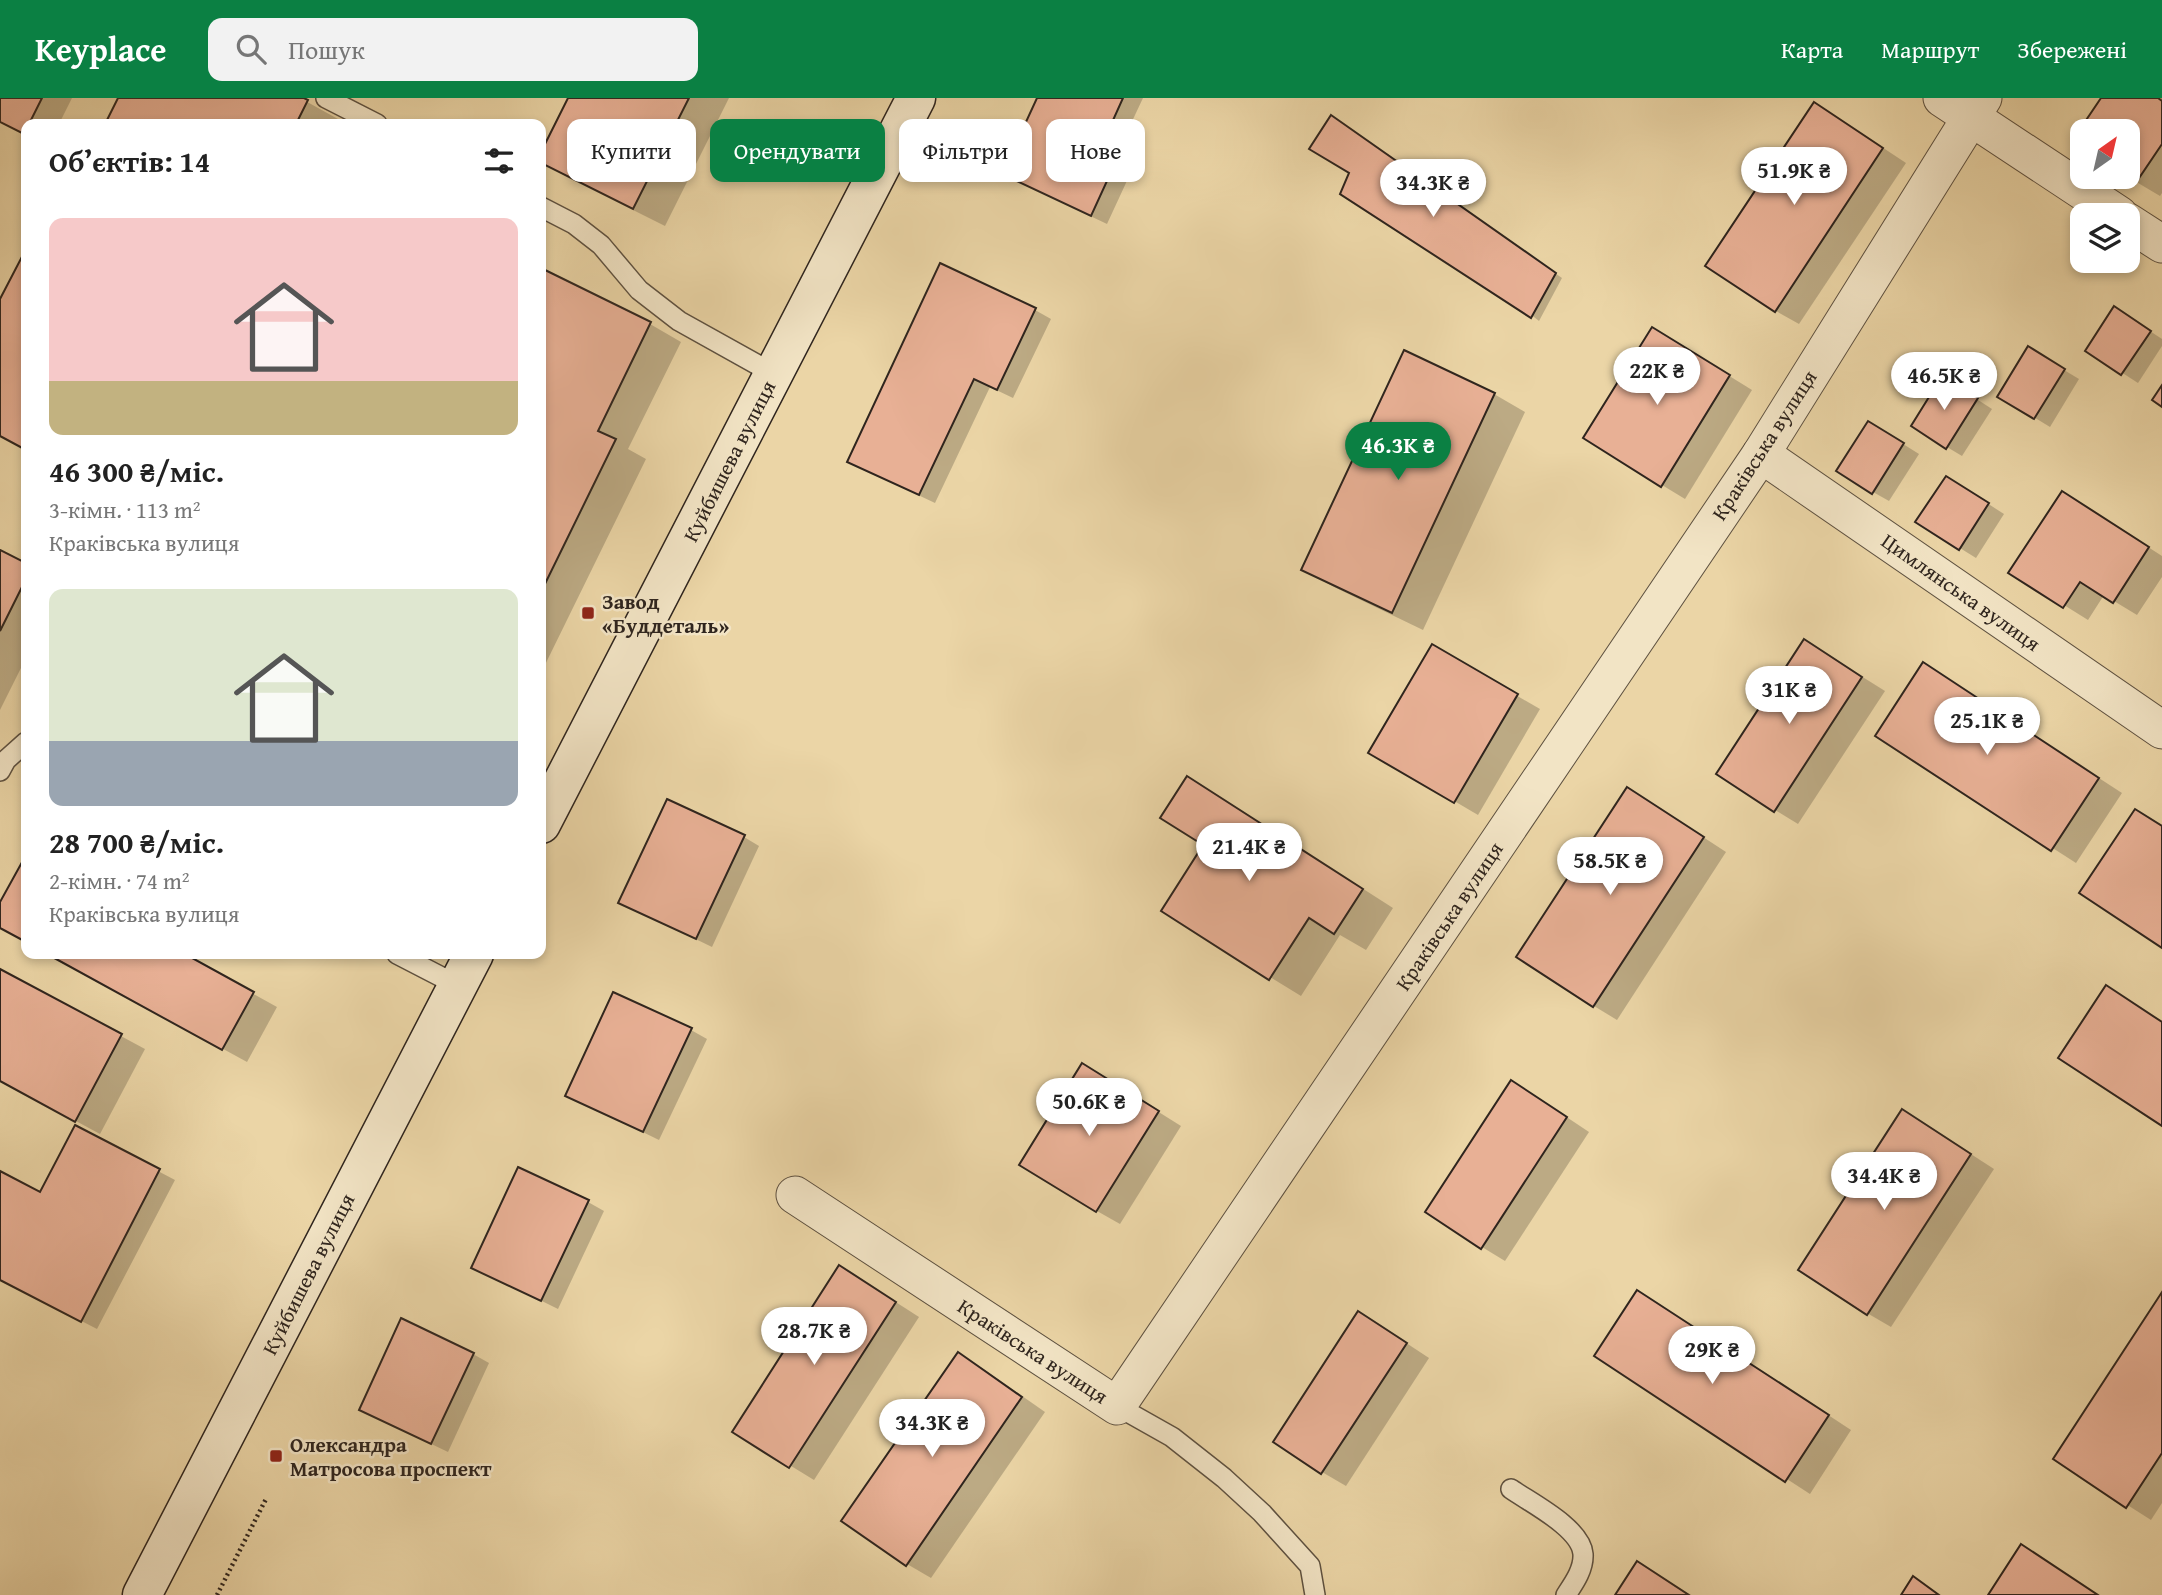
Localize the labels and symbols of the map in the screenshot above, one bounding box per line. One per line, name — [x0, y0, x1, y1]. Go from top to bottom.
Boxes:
north arrow — [2070, 119, 2140, 189]
pin: 51.9K ₴ — [1729, 148, 1859, 207]
pin: 34.3K ₴ — [1368, 159, 1498, 219]
pin: 22K ₴ — [1608, 348, 1706, 407]
pin: 46.5K ₴ — [1879, 352, 2009, 412]
street label: Краківська вулиця — [1704, 363, 1825, 526]
street label: Куйбишева вулиця — [675, 375, 783, 547]
pin: 46.3K ₴ — [1333, 422, 1463, 482]
street label: Цимлянська вулиця — [1875, 525, 2047, 659]
place label: Завод «Буддеталь» — [602, 586, 729, 641]
marker: Завод «Буддеталь» — [580, 605, 596, 621]
pin: 31K ₴ — [1740, 666, 1838, 726]
pin: 25.1K ₴ — [1922, 698, 2052, 757]
pin: 21.4K ₴ — [1184, 824, 1314, 883]
street label: Краківська вулиця — [1388, 835, 1511, 997]
pin: 58.5K ₴ — [1545, 838, 1675, 897]
pin: 50.6K ₴ — [1024, 1079, 1154, 1138]
pin: 34.4K ₴ — [1819, 1152, 1949, 1212]
street label: Куйбишева вулиця — [254, 1188, 362, 1360]
street label: Краківська вулиця — [952, 1291, 1115, 1412]
pin: 28.7K ₴ — [749, 1308, 879, 1367]
pin: 29K ₴ — [1663, 1326, 1761, 1386]
pin: 34.3K ₴ — [867, 1400, 997, 1459]
place label: Олександра Матросова проспект — [290, 1429, 492, 1484]
marker: Олександра Матросова проспект — [268, 1448, 284, 1464]

